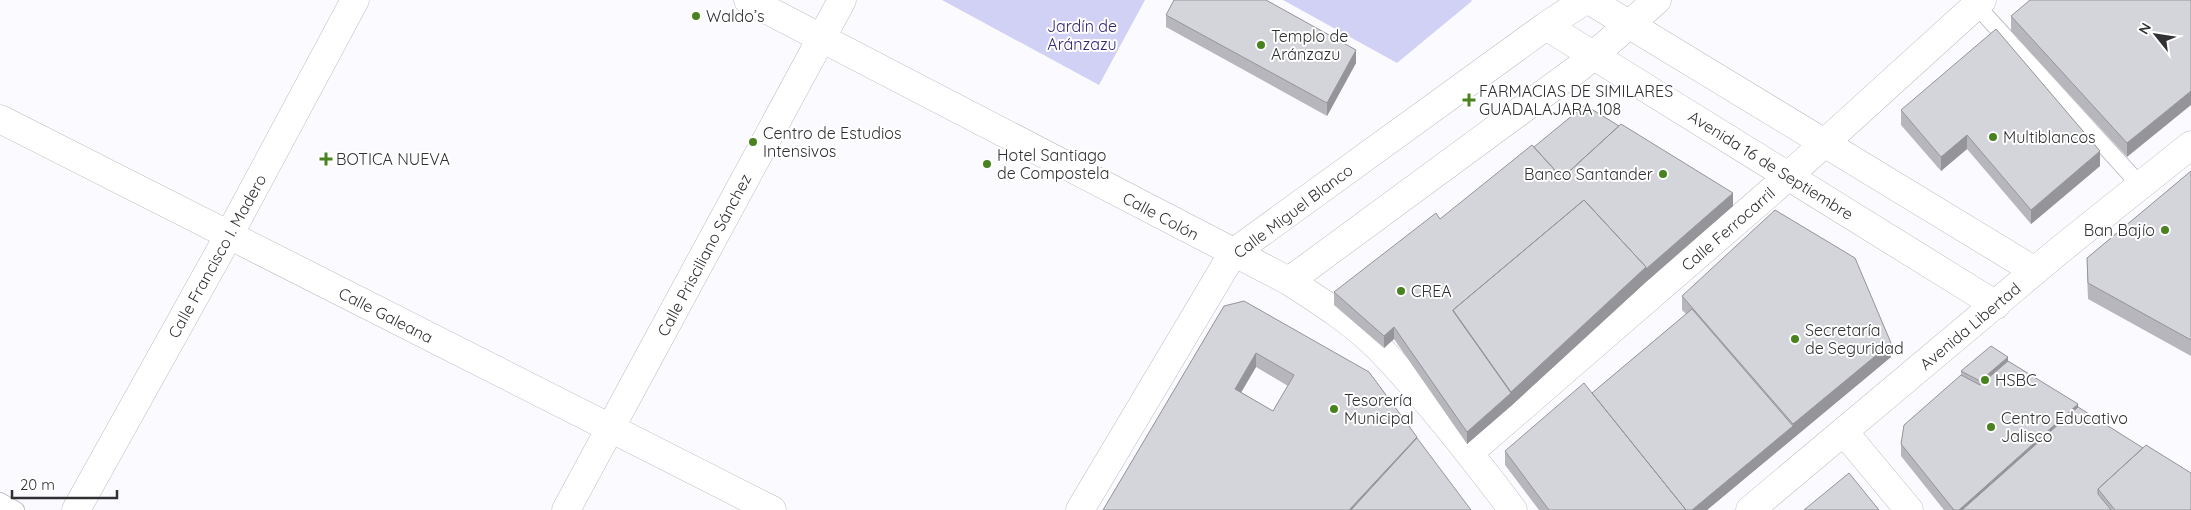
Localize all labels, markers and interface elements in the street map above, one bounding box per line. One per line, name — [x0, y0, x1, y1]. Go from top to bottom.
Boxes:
place label: Waldo’s — [706, 6, 765, 26]
marker: Waldo’s — [690, 10, 702, 22]
north arrow — [2131, 10, 2181, 60]
park label: Jardín de Aránzazu — [1047, 16, 1117, 54]
text: N — [2134, 20, 2155, 37]
place label: Templo de Aránzazu — [1271, 26, 1348, 64]
marker: Templo de Aránzazu — [1255, 39, 1267, 51]
place label: FARMACIAS DE SIMILARES GUADALAJARA 108 — [1479, 81, 1673, 119]
marker: FARMACIAS DE SIMILARES GUADALAJARA 108 — [1463, 94, 1475, 106]
street label: Avenida 16 de Septiembre — [1685, 106, 1857, 224]
place label: Centro de Estudios Intensivos — [763, 123, 902, 161]
place label: Multiblancos — [2003, 127, 2096, 147]
marker: Multiblancos — [1987, 131, 1999, 143]
marker: Centro de Estudios Intensivos — [747, 136, 759, 148]
place label: Hotel Santiago de Compostela — [997, 145, 1109, 183]
place label: BOTICA NUEVA — [336, 149, 450, 169]
marker: BOTICA NUEVA — [320, 153, 332, 165]
marker: Hotel Santiago de Compostela — [981, 158, 993, 170]
street label: Calle Miguel Blanco — [1229, 160, 1357, 262]
place label: Banco Santander — [1524, 164, 1653, 184]
marker: Banco Santander — [1657, 168, 1669, 180]
street label: Calle Francisco I. Madero — [164, 170, 270, 342]
street label: Calle Prisciliano Sánchez — [653, 170, 755, 340]
street label: Calle Ferrocarril — [1677, 183, 1779, 275]
street label: Calle Colón — [1119, 188, 1203, 244]
place label: Ban Bajío — [2084, 220, 2155, 240]
marker: Ban Bajío — [2159, 224, 2171, 236]
street label: Avenida Libertad — [1916, 278, 2024, 374]
place label: CREA — [1411, 281, 1452, 301]
street label: Calle Galeana — [336, 283, 436, 347]
marker: CREA — [1395, 285, 1407, 297]
place label: Secretaría de Seguridad — [1805, 320, 1904, 358]
marker: Secretaría de Seguridad — [1789, 333, 1801, 345]
place label: HSBC — [1995, 370, 2036, 390]
marker: HSBC — [1979, 374, 1991, 386]
place label: Tesorería Municipal — [1344, 390, 1414, 428]
marker: Tesorería Municipal — [1328, 403, 1340, 415]
place label: Centro Educativo Jalisco — [2001, 408, 2128, 446]
marker: Centro Educativo Jalisco — [1985, 421, 1997, 433]
scale bar — [12, 468, 118, 500]
text: 20 m — [20, 475, 55, 494]

